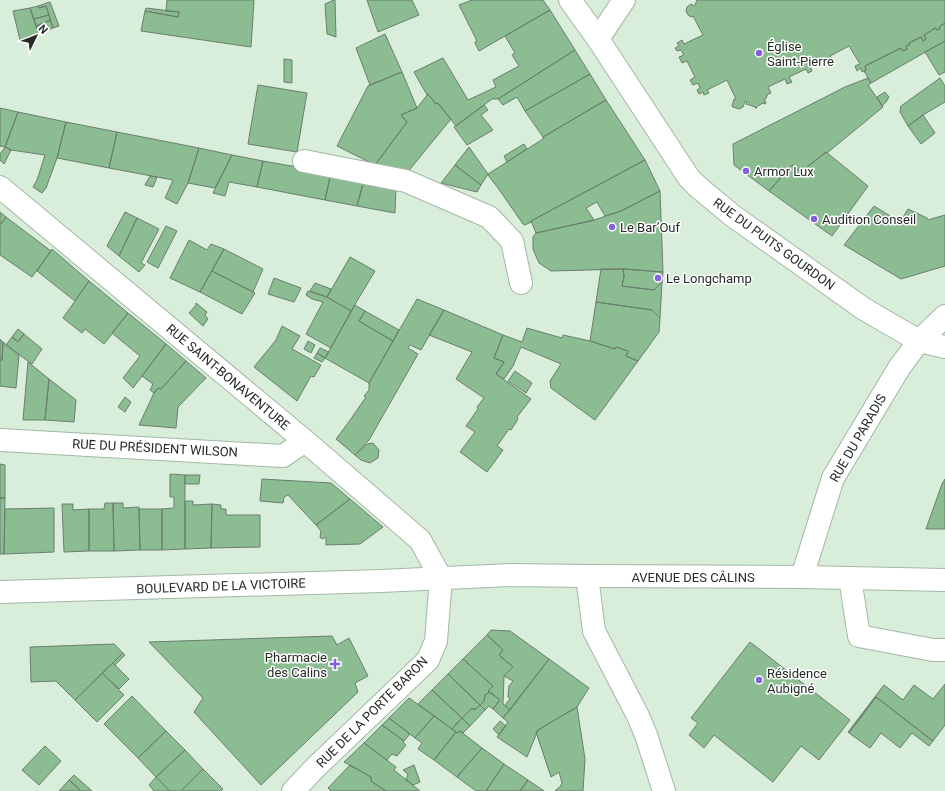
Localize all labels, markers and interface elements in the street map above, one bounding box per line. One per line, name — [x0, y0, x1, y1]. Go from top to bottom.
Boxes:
north arrow — [16, 16, 56, 56]
text: N — [36, 22, 51, 37]
place label: Église Saint-Pierre — [767, 39, 834, 69]
marker: Église Saint-Pierre — [754, 48, 764, 58]
place label: Armor Lux — [754, 164, 814, 179]
marker: Armor Lux — [741, 166, 751, 176]
street label: RUE DU PUITS GOURDON — [710, 195, 838, 293]
place label: Audition Conseil — [822, 212, 916, 227]
marker: Audition Conseil — [809, 214, 819, 224]
place label: Le Bar’Ouf — [620, 220, 681, 235]
marker: Le Bar’Ouf — [607, 222, 617, 232]
place label: Le Longchamp — [666, 271, 752, 286]
marker: Le Longchamp — [653, 273, 663, 283]
street label: RUE SAINT-BONAVENTURE — [163, 321, 293, 433]
street label: RUE DU PARADIS — [827, 391, 889, 485]
street label: RUE DU PRÉSIDENT WILSON — [72, 436, 238, 460]
street label: AVENUE DES CÂLINS — [631, 570, 755, 585]
street label: BOULEVARD DE LA VICTOIRE — [136, 576, 306, 596]
place label: Pharmacie des Calins — [265, 650, 327, 680]
street label: RUE DE LA PORTE BARON — [313, 653, 431, 771]
marker: Pharmacie des Calins — [330, 659, 340, 669]
place label: Résidence Aubigné — [767, 666, 827, 696]
marker: Résidence Aubigné — [754, 675, 764, 685]

